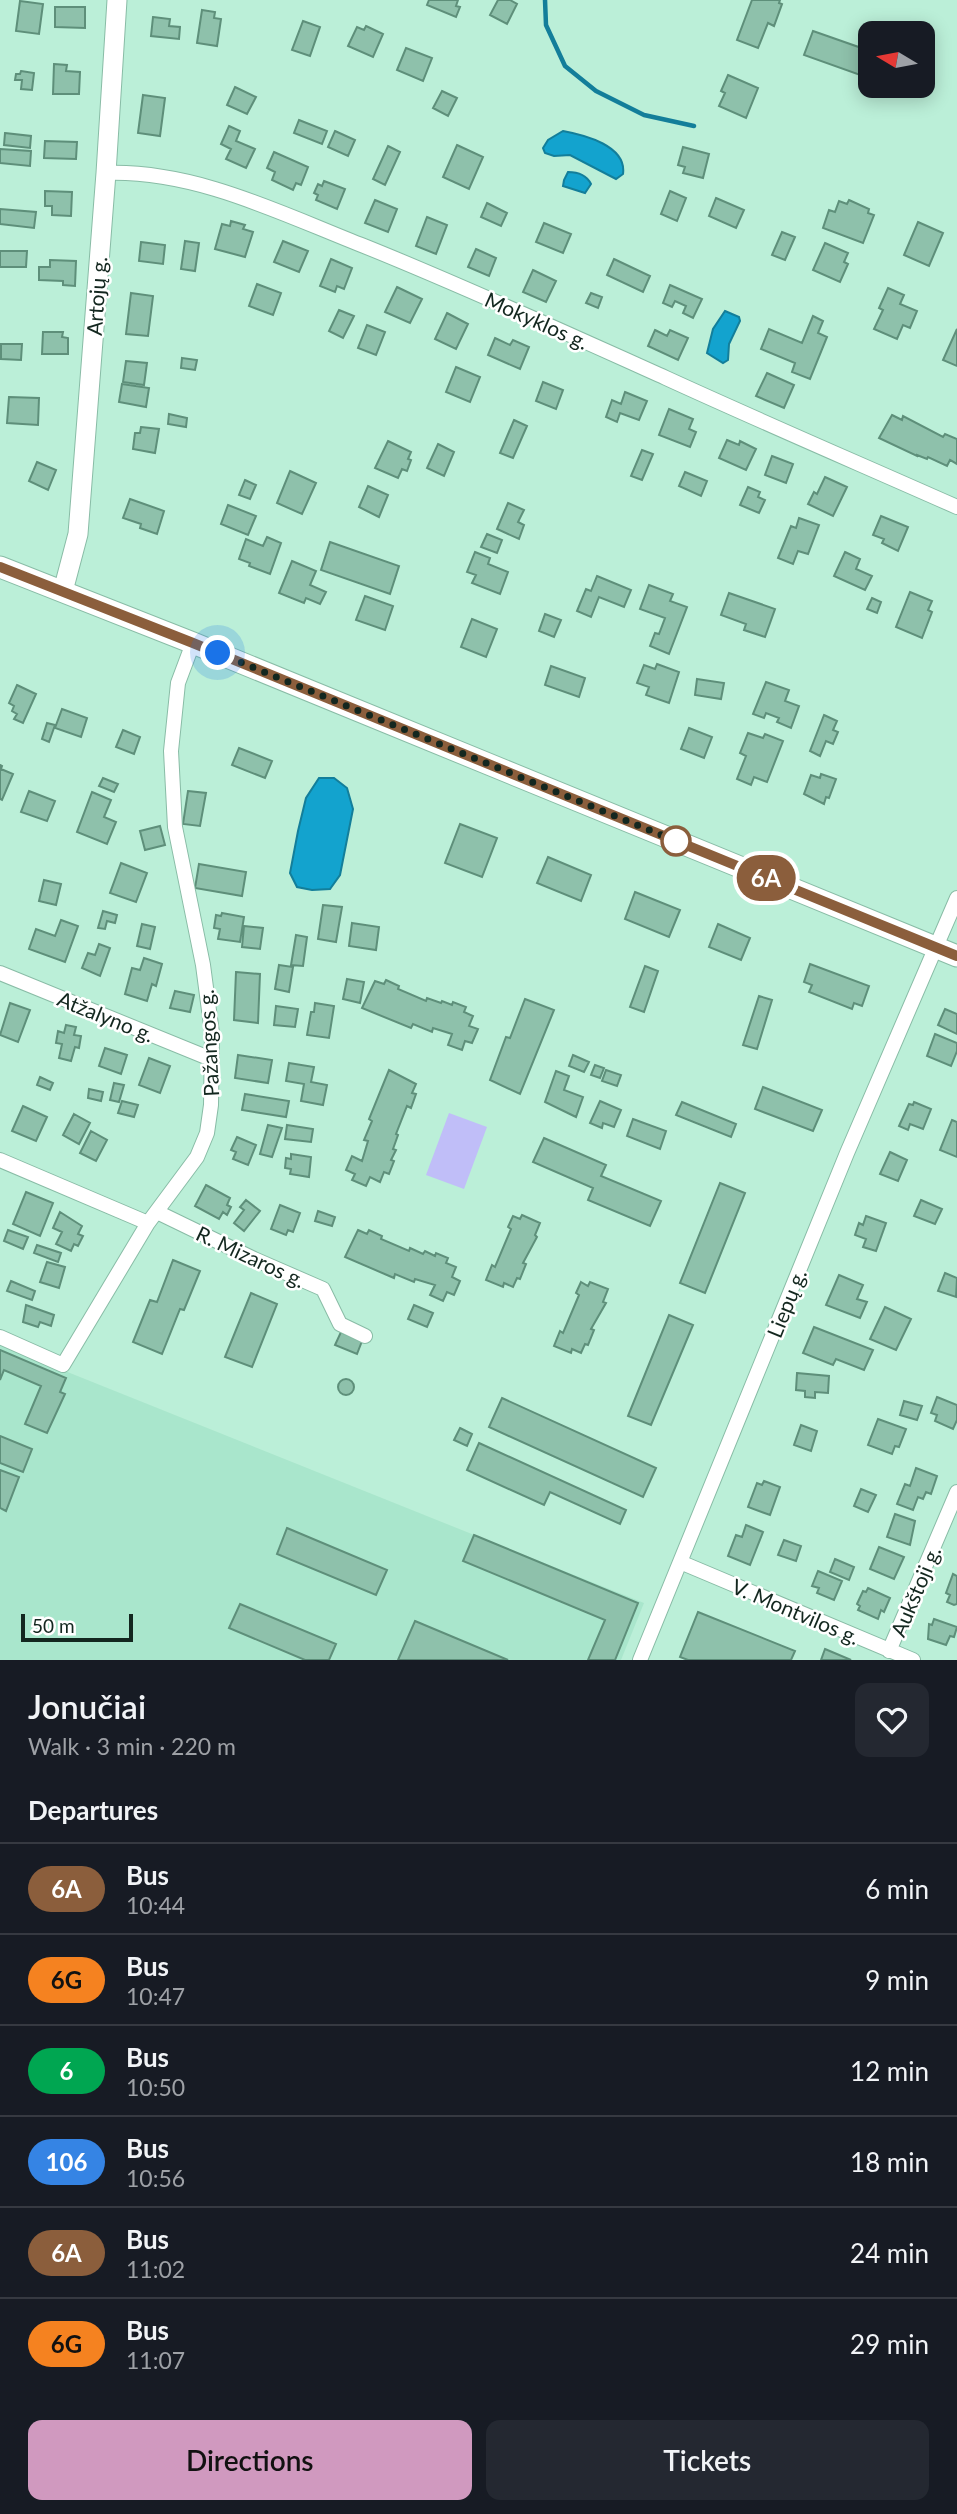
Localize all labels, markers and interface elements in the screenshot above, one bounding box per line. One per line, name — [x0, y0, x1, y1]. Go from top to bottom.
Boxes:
north arrow — [858, 21, 934, 98]
map controls — [858, 21, 935, 98]
street label: Artojų g. — [81, 256, 111, 336]
street label: Mokyklos g. — [481, 286, 593, 354]
your location — [200, 635, 235, 670]
unlabelled marker — [661, 826, 691, 856]
line badge: 6A — [734, 855, 798, 901]
text: 6A — [751, 863, 781, 892]
street label: Atžalyno g. — [54, 985, 158, 1047]
street label: Pažangos g. — [193, 989, 223, 1097]
street label: R. Mizaros g. — [193, 1220, 309, 1292]
street label: Liepų g. — [761, 1265, 811, 1341]
street label: Aukštoji g. — [885, 1542, 945, 1640]
street label: V. Montvilos g. — [728, 1573, 864, 1649]
scale bar — [21, 1611, 133, 1643]
text: 50 m — [32, 1614, 75, 1637]
button: heart — [855, 1683, 929, 1757]
text: Jonučiai — [28, 1686, 146, 1726]
text: Walk · 3 min · 220 m — [28, 1732, 236, 1760]
text: Departures — [28, 1794, 158, 1826]
text: Bus — [126, 1859, 169, 1891]
text: 6 min — [865, 1873, 929, 1905]
text: 6A — [51, 1874, 82, 1903]
text: 10:44 — [126, 1891, 185, 1919]
text: Bus — [126, 1950, 169, 1982]
text: 9 min — [865, 1964, 929, 1996]
text: 6G — [51, 1965, 82, 1994]
text: 10:47 — [126, 1982, 185, 2010]
text: Bus — [126, 2041, 169, 2073]
text: 12 min — [850, 2055, 929, 2087]
text: 6 — [60, 2056, 73, 2085]
text: 10:50 — [126, 2073, 185, 2101]
text: Bus — [126, 2132, 169, 2164]
text: 18 min — [850, 2146, 929, 2178]
text: 106 — [46, 2147, 87, 2176]
text: 10:56 — [126, 2164, 185, 2192]
text: Bus — [126, 2223, 169, 2255]
text: 24 min — [850, 2237, 929, 2269]
text: 6A — [51, 2238, 82, 2267]
text: 11:02 — [126, 2255, 185, 2283]
text: Bus — [126, 2314, 169, 2346]
text: 29 min — [850, 2328, 929, 2360]
text: 6G — [51, 2329, 82, 2358]
text: 11:07 — [126, 2346, 185, 2374]
button: Directions — [28, 2420, 472, 2500]
button: Tickets — [486, 2420, 929, 2500]

